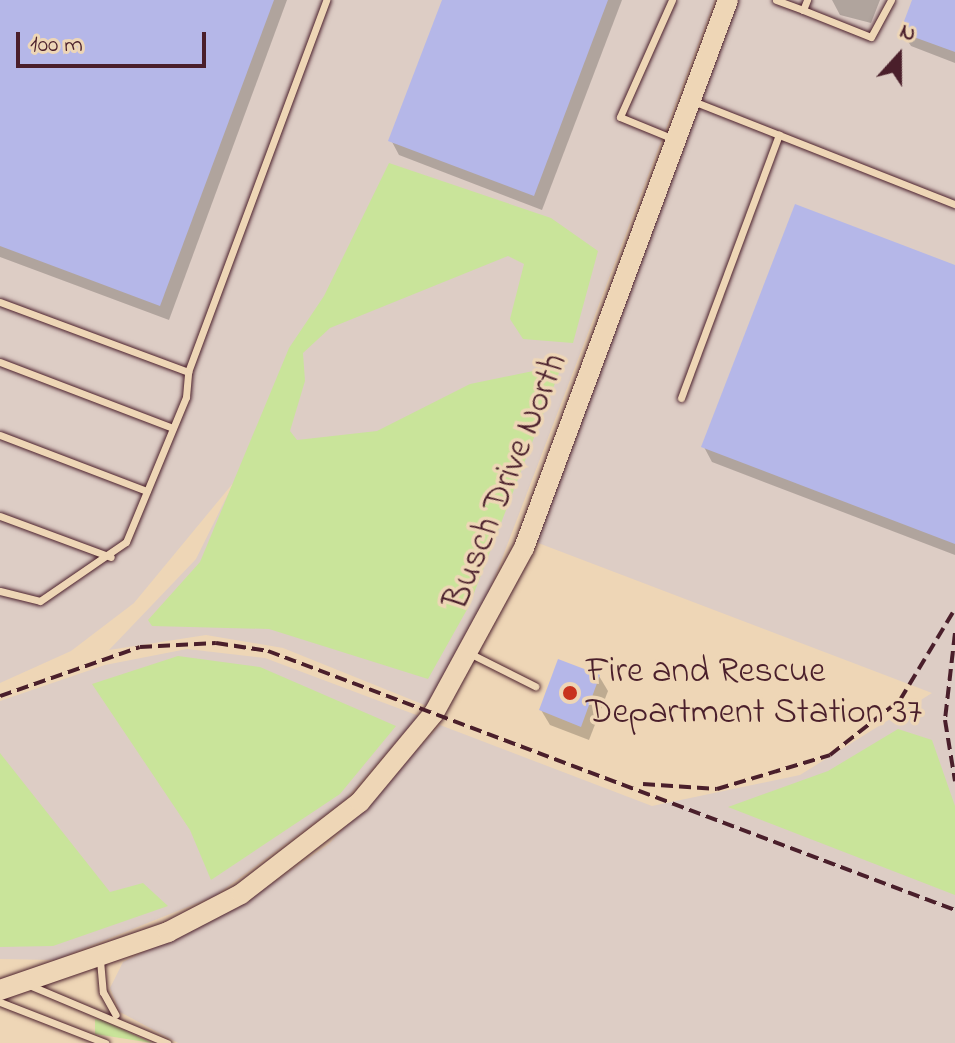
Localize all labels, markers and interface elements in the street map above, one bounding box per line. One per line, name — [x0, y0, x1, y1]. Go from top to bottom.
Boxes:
scale bar — [20, 16, 210, 66]
north arrow — [859, 16, 939, 96]
text: N — [895, 16, 920, 51]
text: 100 m — [30, 28, 83, 63]
street label: Busch Drive North — [436, 348, 578, 616]
place label: Fire and Rescue Department Station 37 — [586, 650, 922, 735]
marker: Fire and Rescue Department Station 37 — [561, 684, 579, 702]

